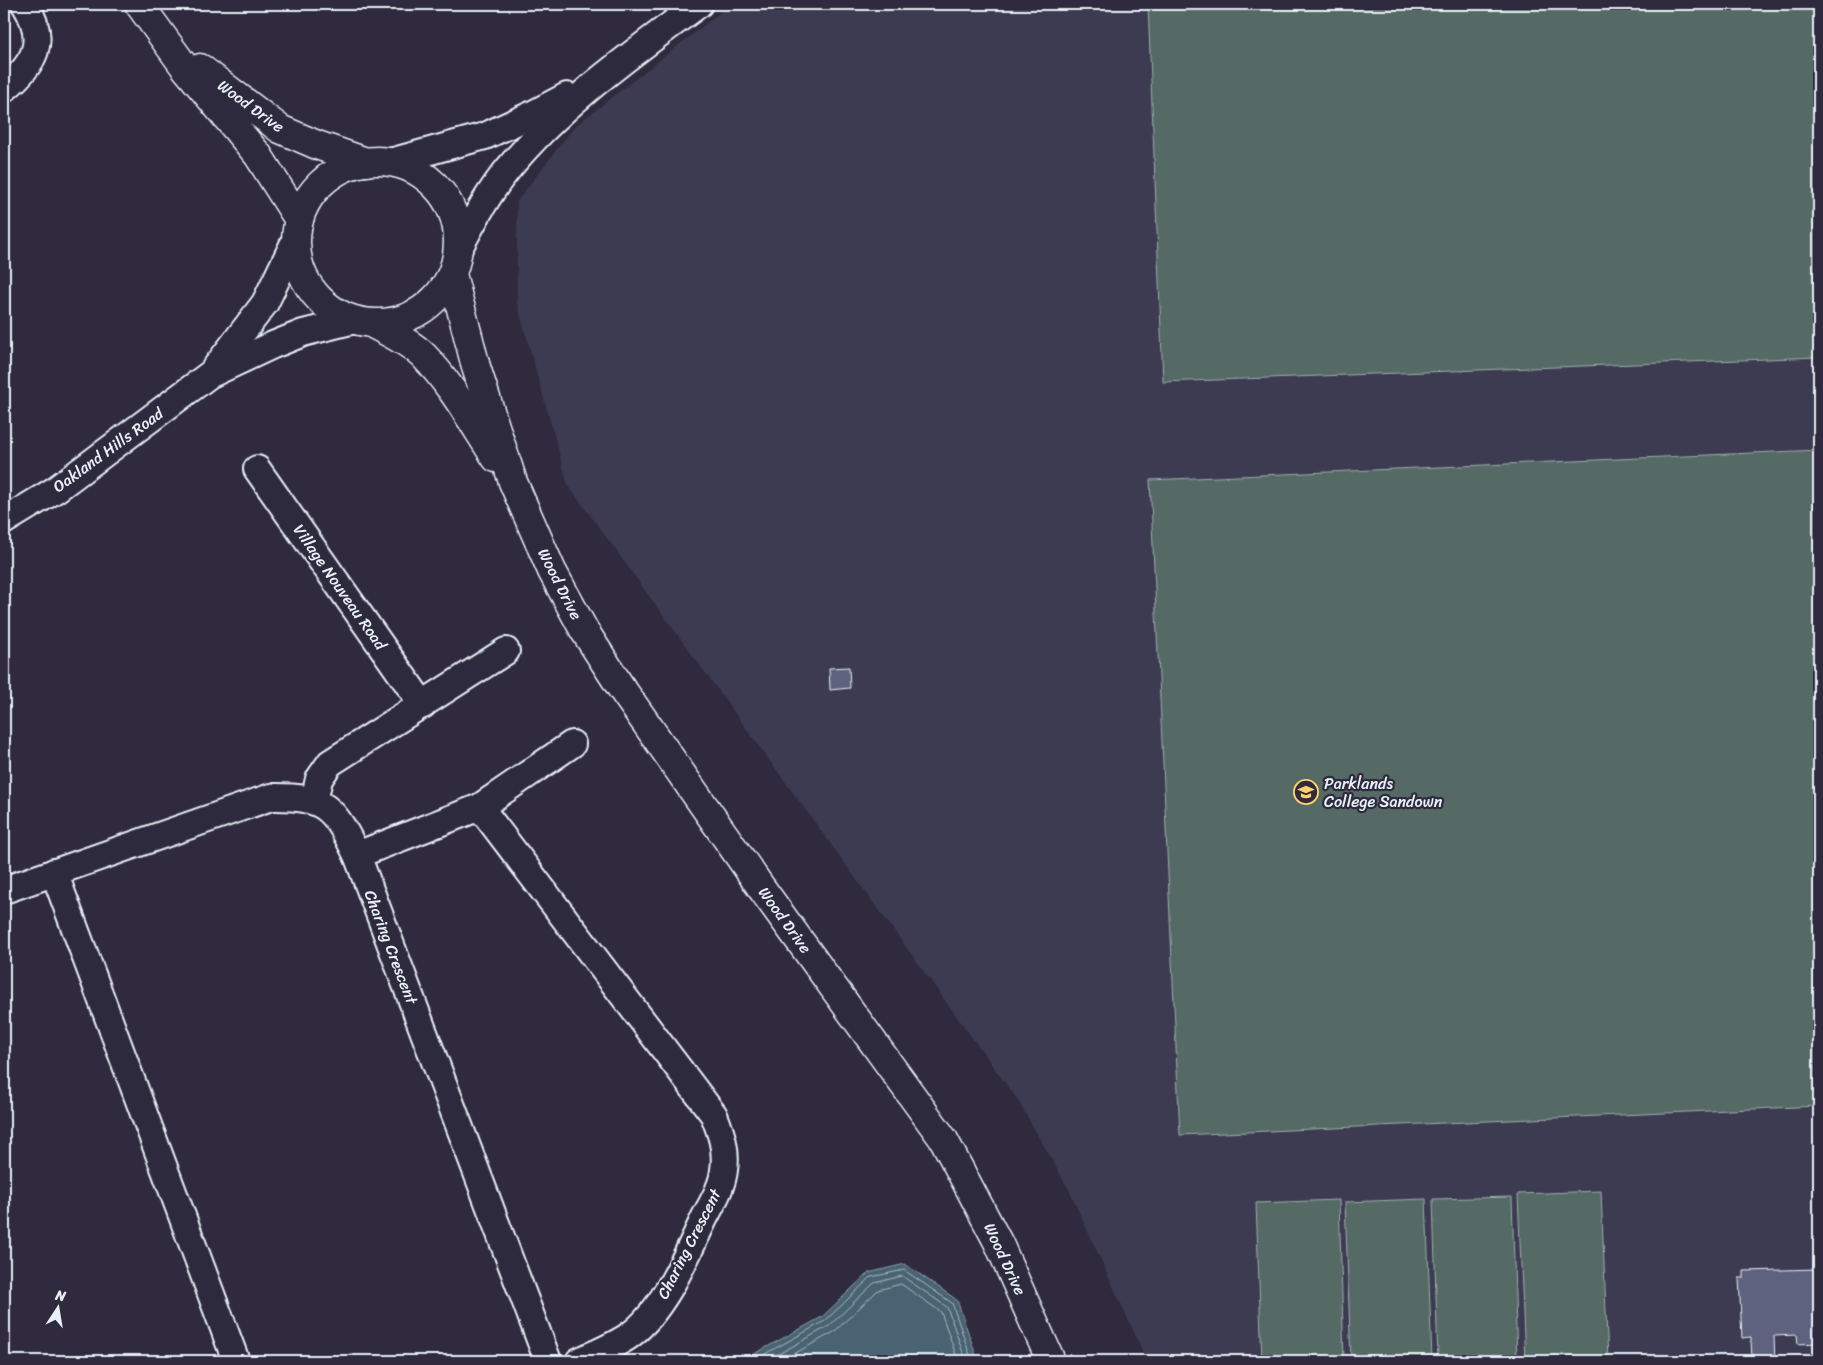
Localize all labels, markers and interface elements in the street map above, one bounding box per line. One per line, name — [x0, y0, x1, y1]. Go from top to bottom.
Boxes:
street label: Wood Drive — [211, 72, 291, 140]
street label: Oakland Hills Road — [46, 399, 171, 500]
street label: Village Nouveau Road — [285, 518, 395, 658]
street label: Wood Drive — [530, 543, 590, 625]
place label: Parklands College Sandown — [1324, 769, 1443, 816]
school or university icon: Parklands College Sandown — [1293, 779, 1319, 805]
street label: Wood Drive — [751, 880, 819, 960]
street label: Charing Crescent — [356, 886, 426, 1009]
street label: Charing Crescent — [649, 1183, 729, 1304]
street label: Wood Drive — [976, 1218, 1034, 1300]
north arrow — [32, 1282, 82, 1332]
text: N — [52, 1282, 68, 1309]

